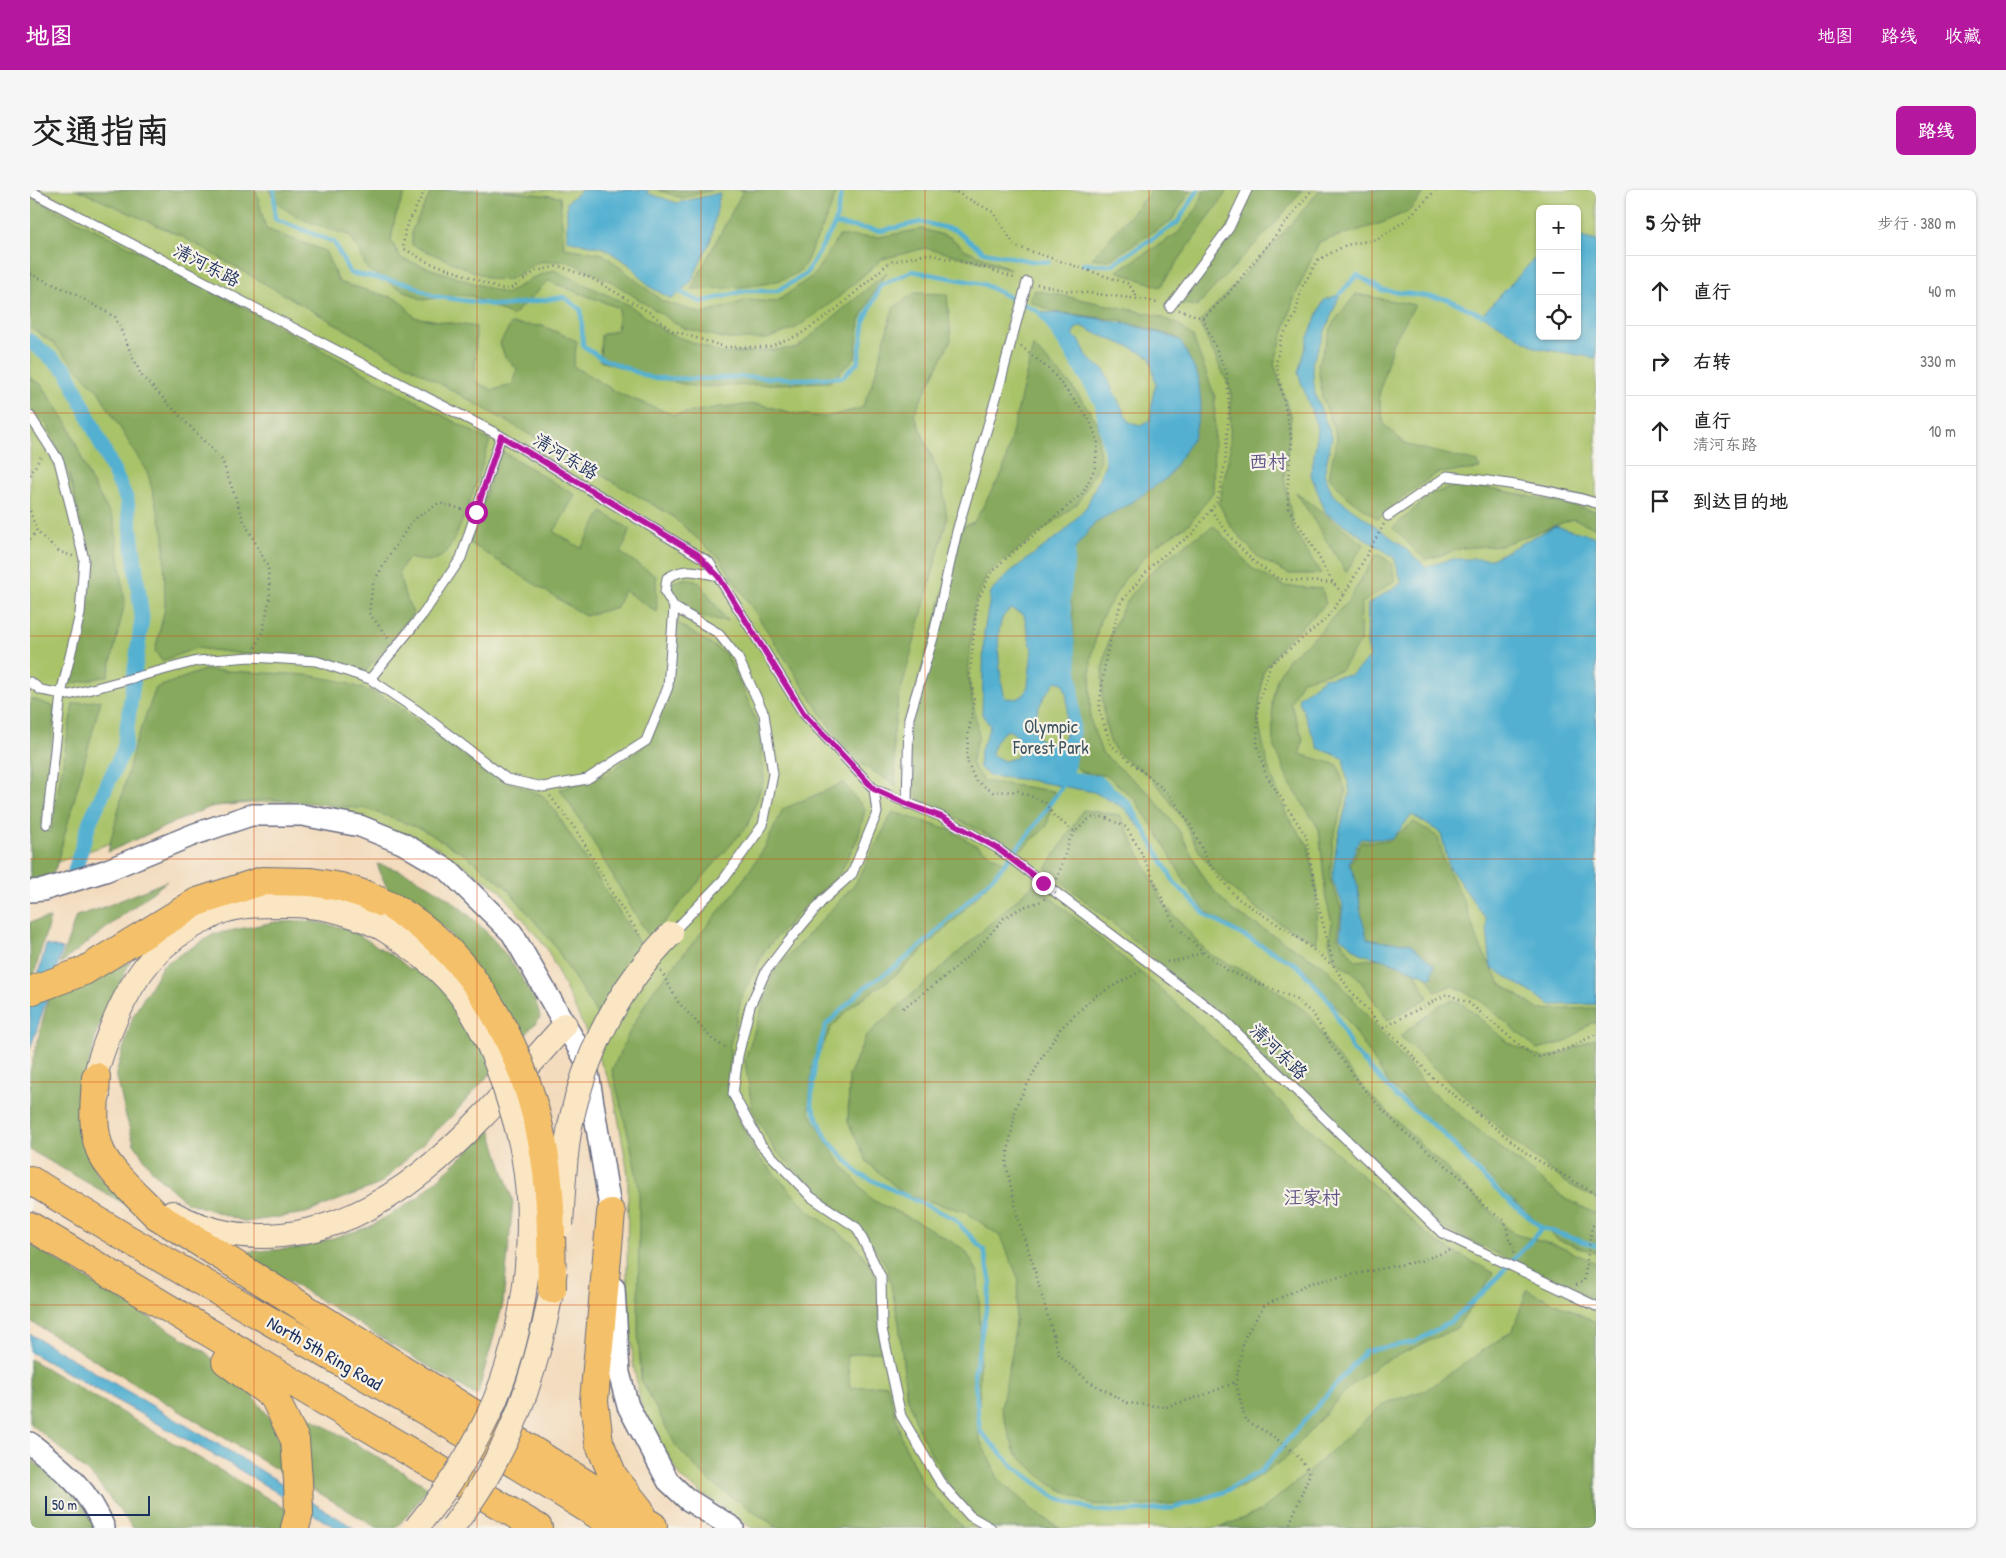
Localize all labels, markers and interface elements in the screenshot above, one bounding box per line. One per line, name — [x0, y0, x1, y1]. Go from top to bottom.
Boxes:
text: 地图 — [25, 19, 73, 51]
text: 地图 — [1817, 23, 1853, 48]
text: 路线 — [1881, 23, 1917, 48]
text: 收藏 — [1945, 23, 1981, 48]
button: 路线 — [1896, 106, 1976, 155]
text: 交通指南 — [30, 107, 170, 154]
map controls — [1536, 205, 1581, 340]
button: + — [1536, 205, 1581, 250]
text: 5 分钟 — [1646, 208, 1702, 237]
text: 步行 · 380 m — [1878, 212, 1956, 234]
street label: 清河东路 — [169, 238, 245, 292]
button: − — [1536, 250, 1581, 295]
icon: ahead — [1646, 277, 1674, 305]
text: 直行 — [1693, 278, 1731, 304]
text: 40 m — [1928, 280, 1956, 302]
button: locate — [1536, 295, 1581, 340]
icon: right — [1646, 347, 1674, 375]
text: 右转 — [1693, 348, 1731, 374]
text: 330 m — [1920, 350, 1956, 372]
text: 直行 — [1693, 407, 1731, 433]
icon: ahead — [1646, 417, 1674, 445]
text: 10 m — [1928, 420, 1956, 442]
street label: 清河东路 — [529, 427, 603, 485]
text: 清河东路 — [1693, 433, 1757, 455]
district label: 西村 — [1249, 448, 1287, 474]
icon: arrive — [1646, 487, 1674, 515]
text: 到达目的地 — [1693, 488, 1788, 514]
route start — [465, 501, 488, 524]
park label: Olympic Forest Park — [1012, 714, 1089, 760]
route end — [1032, 872, 1055, 895]
street label: 清河东路 — [1244, 1017, 1314, 1085]
district label: 汪家村 — [1283, 1184, 1341, 1210]
street label: North 5th Ring Road — [263, 1310, 387, 1396]
scale bar — [45, 1493, 150, 1516]
text: 50 m — [52, 1495, 77, 1514]

